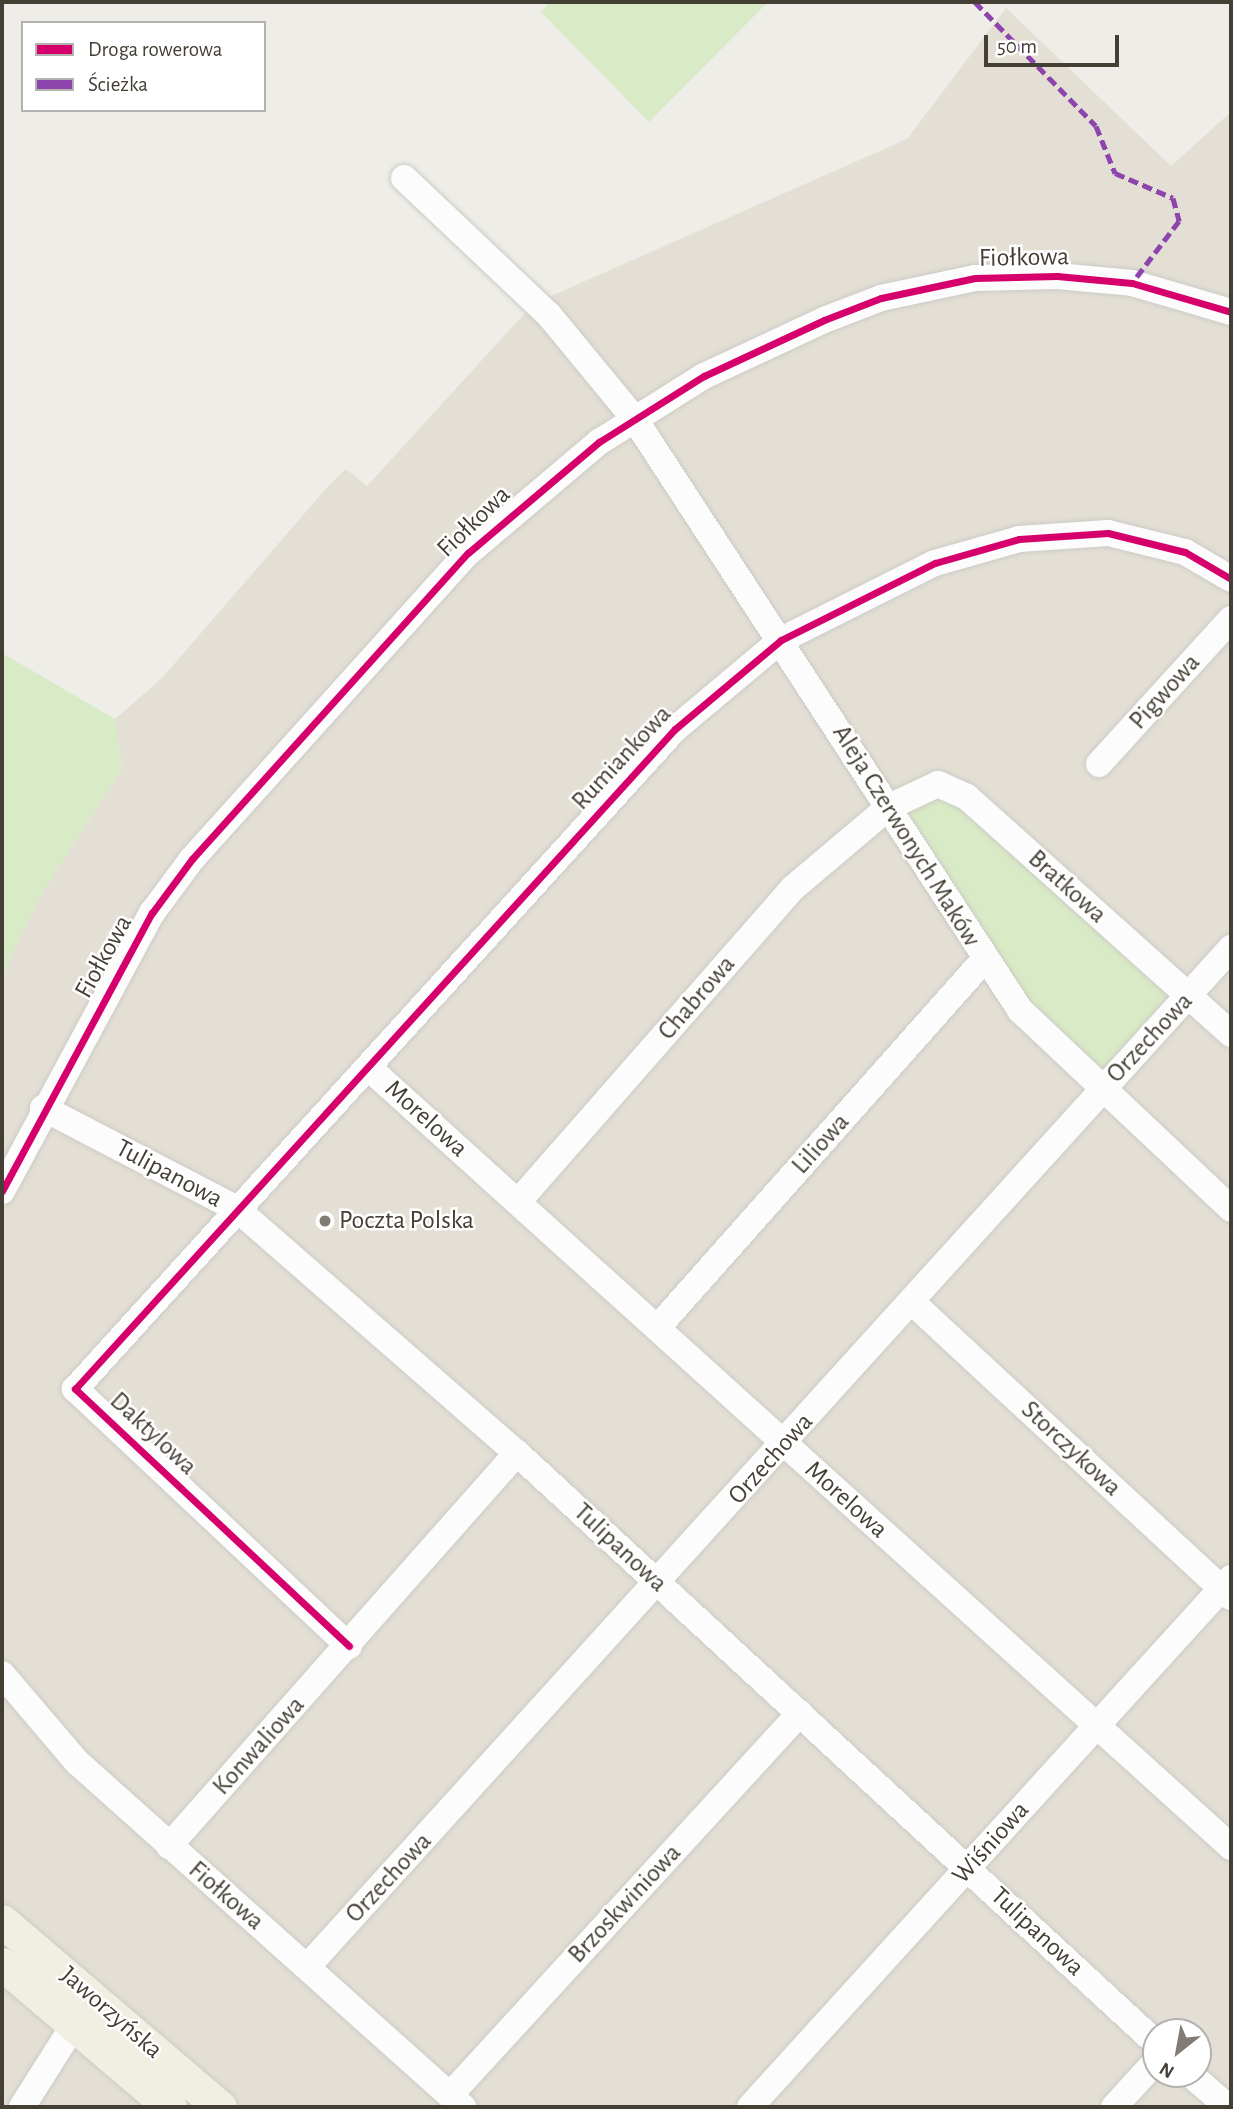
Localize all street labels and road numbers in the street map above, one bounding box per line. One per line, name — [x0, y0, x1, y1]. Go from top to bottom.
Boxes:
street label: Fiołkowa — [979, 242, 1069, 274]
street label: Fiołkowa — [431, 479, 517, 565]
street label: Pigwowa — [1123, 648, 1207, 736]
street label: Rumiankowa — [566, 699, 678, 817]
street label: Aleja Czerwonych Maków — [825, 719, 987, 953]
street label: Bratkowa — [1021, 844, 1113, 930]
street label: Fiołkowa — [69, 910, 139, 1004]
street label: Chabrowa — [652, 949, 742, 1047]
street label: Orzechowa — [1100, 986, 1200, 1090]
street label: Morelowa — [378, 1074, 474, 1164]
street label: Liliowa — [786, 1107, 856, 1181]
street label: Tulipanowa — [110, 1133, 228, 1215]
street label: Daktylowa — [103, 1386, 203, 1482]
street label: Storczykowa — [1014, 1395, 1128, 1503]
street label: Orzechowa — [722, 1407, 820, 1511]
street label: Morelowa — [798, 1455, 894, 1545]
street label: Tulipanowa — [567, 1497, 673, 1599]
street label: Konwaliowa — [206, 1690, 312, 1802]
street label: Wiśniowa — [946, 1795, 1036, 1891]
street label: Orzechowa — [339, 1826, 439, 1930]
street label: Brzoskwiniowa — [562, 1838, 688, 1970]
street label: Fiołkowa — [182, 1855, 270, 1937]
street label: Tulipanowa — [984, 1881, 1090, 1983]
street label: Jaworzyńska — [53, 1960, 169, 2066]

